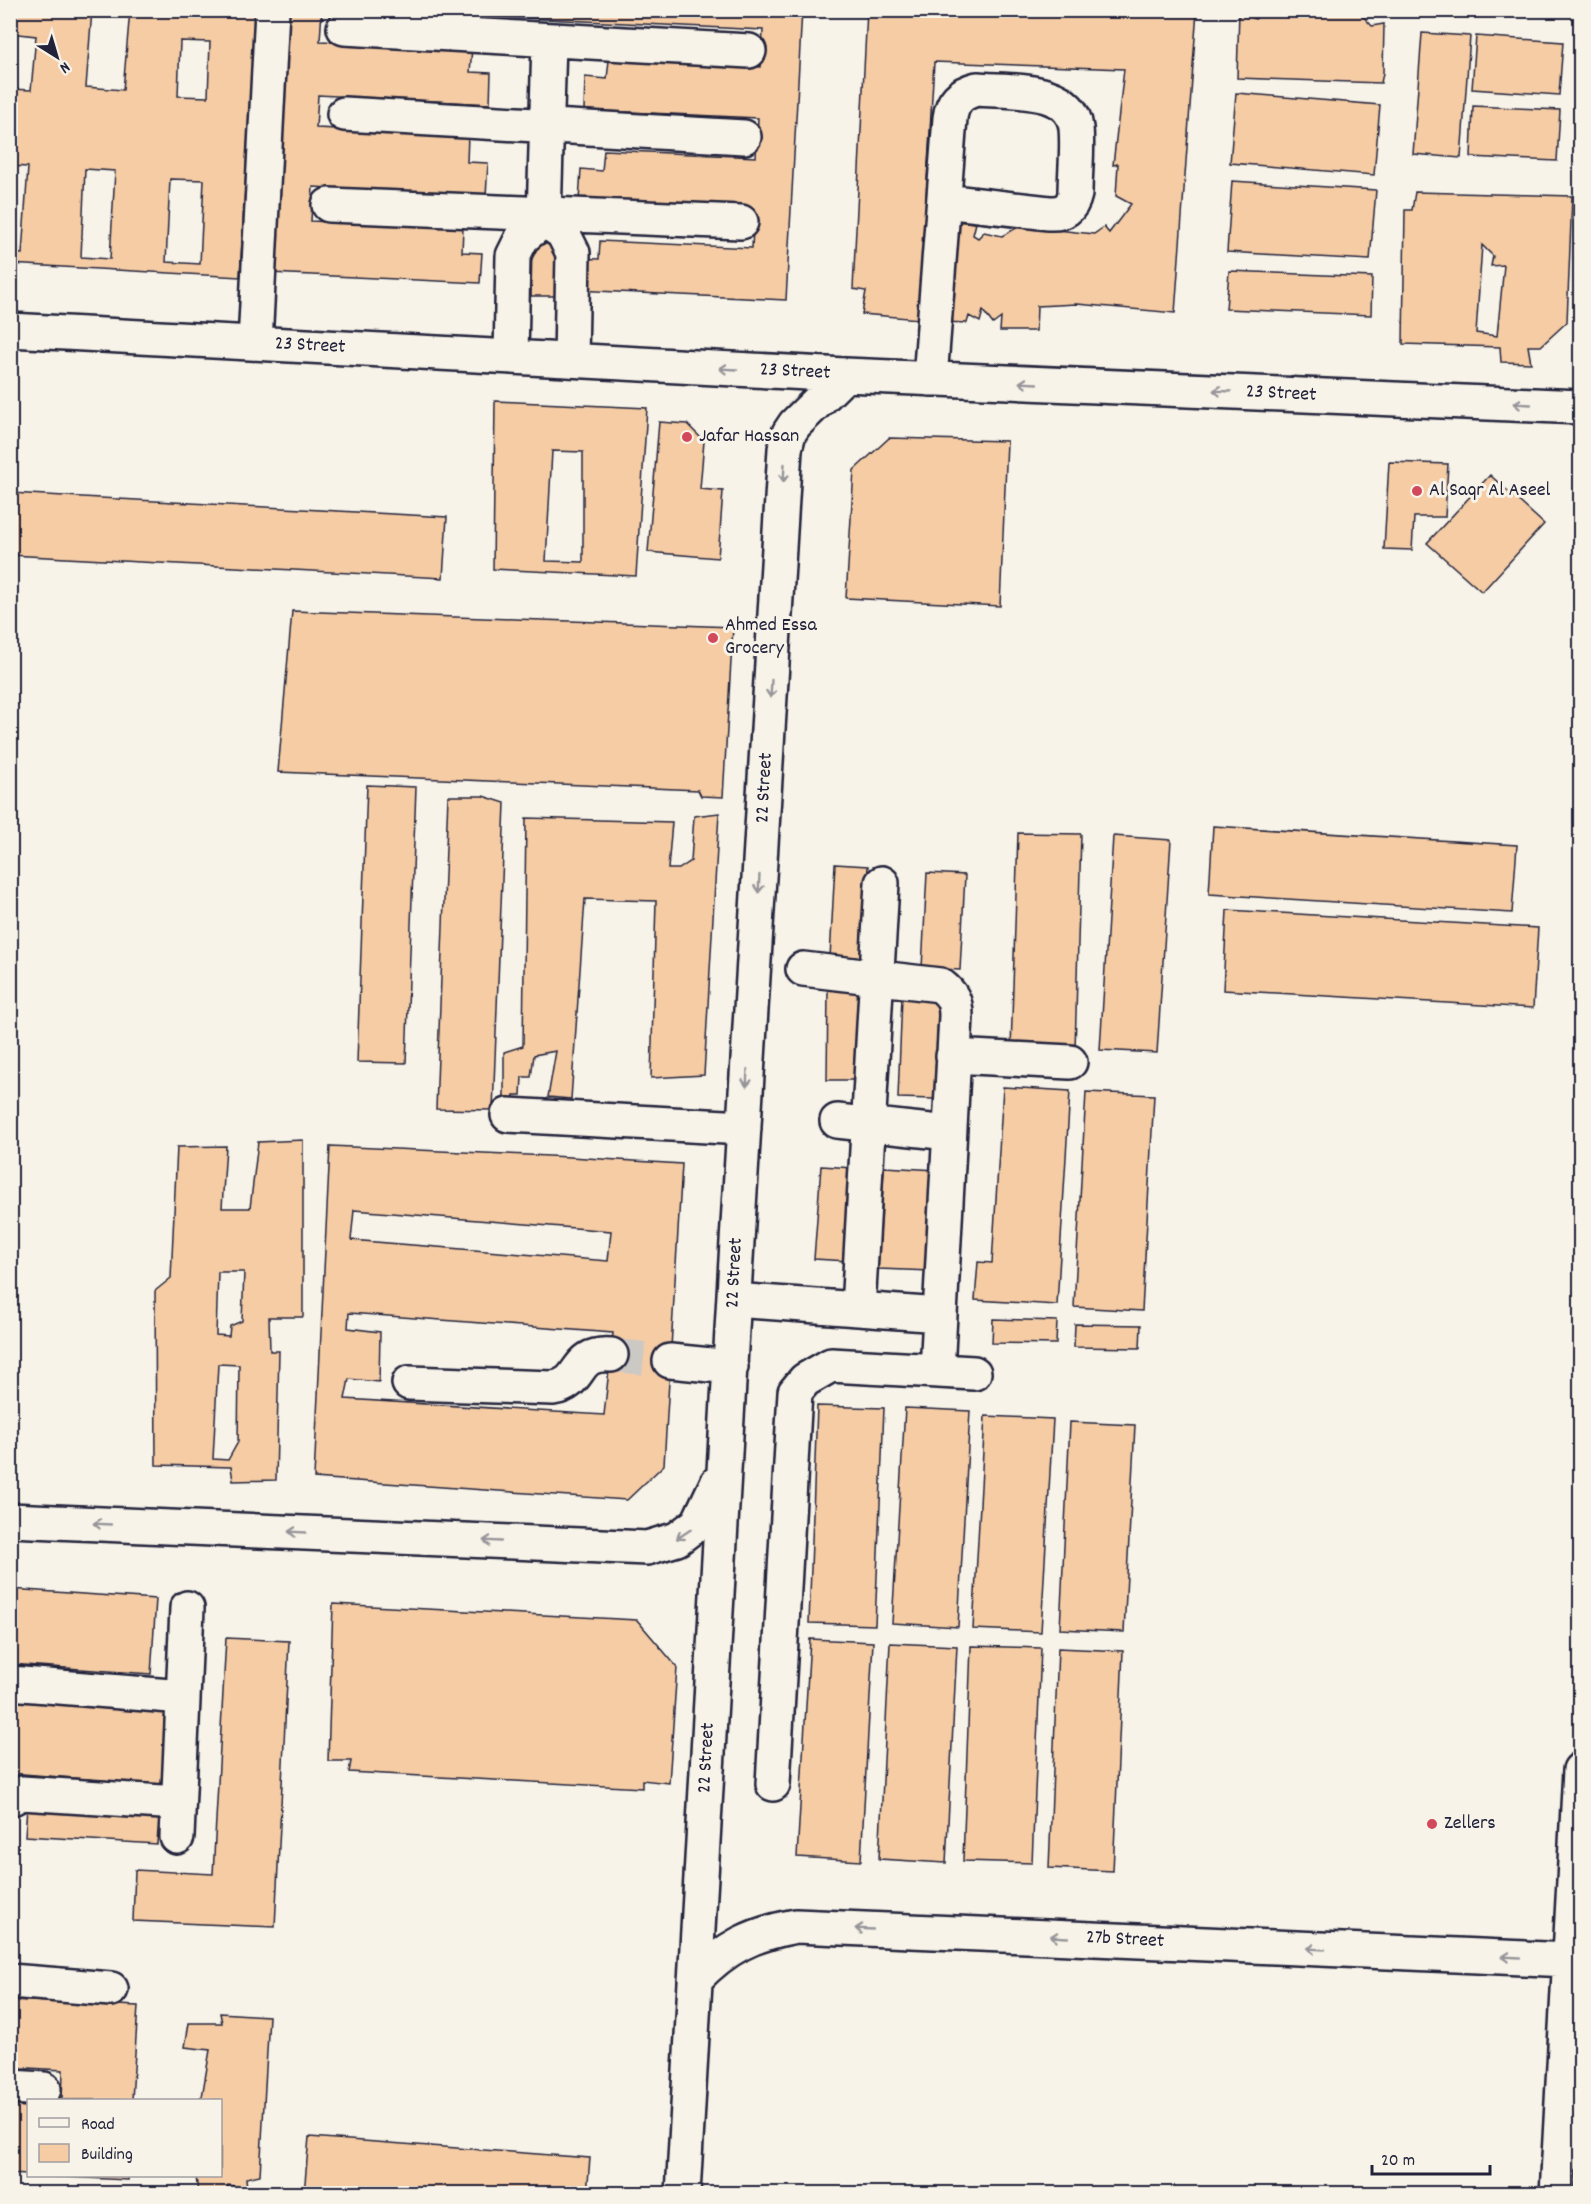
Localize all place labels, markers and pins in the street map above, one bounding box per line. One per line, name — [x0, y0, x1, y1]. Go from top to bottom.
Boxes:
place label: Jafar Hassan — [699, 423, 799, 451]
marker: Jafar Hassan — [680, 430, 694, 444]
place label: Al Saqr Al Aseel — [1429, 477, 1551, 505]
marker: Al Saqr Al Aseel — [1410, 484, 1424, 498]
place label: Ahmed Essa Grocery — [725, 612, 817, 663]
marker: Ahmed Essa Grocery — [706, 631, 720, 645]
place label: Zellers — [1444, 1810, 1496, 1838]
marker: Zellers — [1425, 1817, 1439, 1831]

